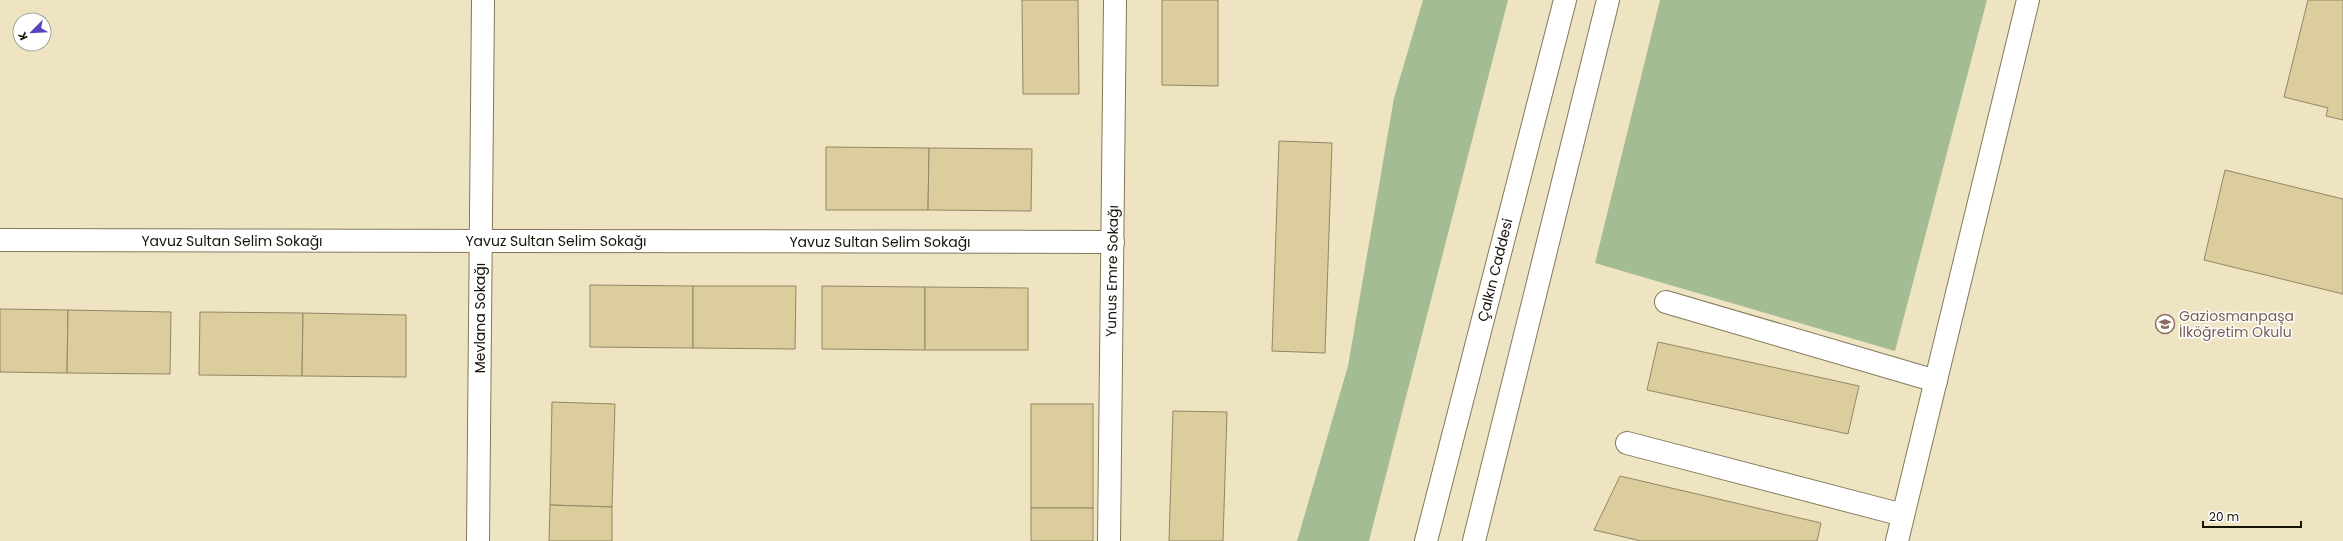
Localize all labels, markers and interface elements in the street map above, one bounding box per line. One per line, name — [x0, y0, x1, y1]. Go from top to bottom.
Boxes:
north arrow — [12, 12, 52, 52]
text: K — [14, 29, 32, 43]
street label: Yunus Emre Sokağı — [1101, 205, 1123, 337]
street label: Çalkın Caddesi — [1473, 216, 1517, 324]
street label: Yavuz Sultan Selim Sokağı — [141, 231, 323, 251]
street label: Yavuz Sultan Selim Sokağı — [465, 231, 647, 251]
street label: Yavuz Sultan Selim Sokağı — [789, 232, 971, 252]
street label: Mevlana Sokağı — [470, 263, 490, 373]
place label: Gaziosmanpaşa İlköğretim Okulu — [2179, 306, 2294, 342]
school or university icon: Gaziosmanpaşa İlköğretim Okulu — [2154, 313, 2176, 335]
scale bar — [2203, 503, 2301, 529]
text: 20 m — [2209, 508, 2239, 525]

